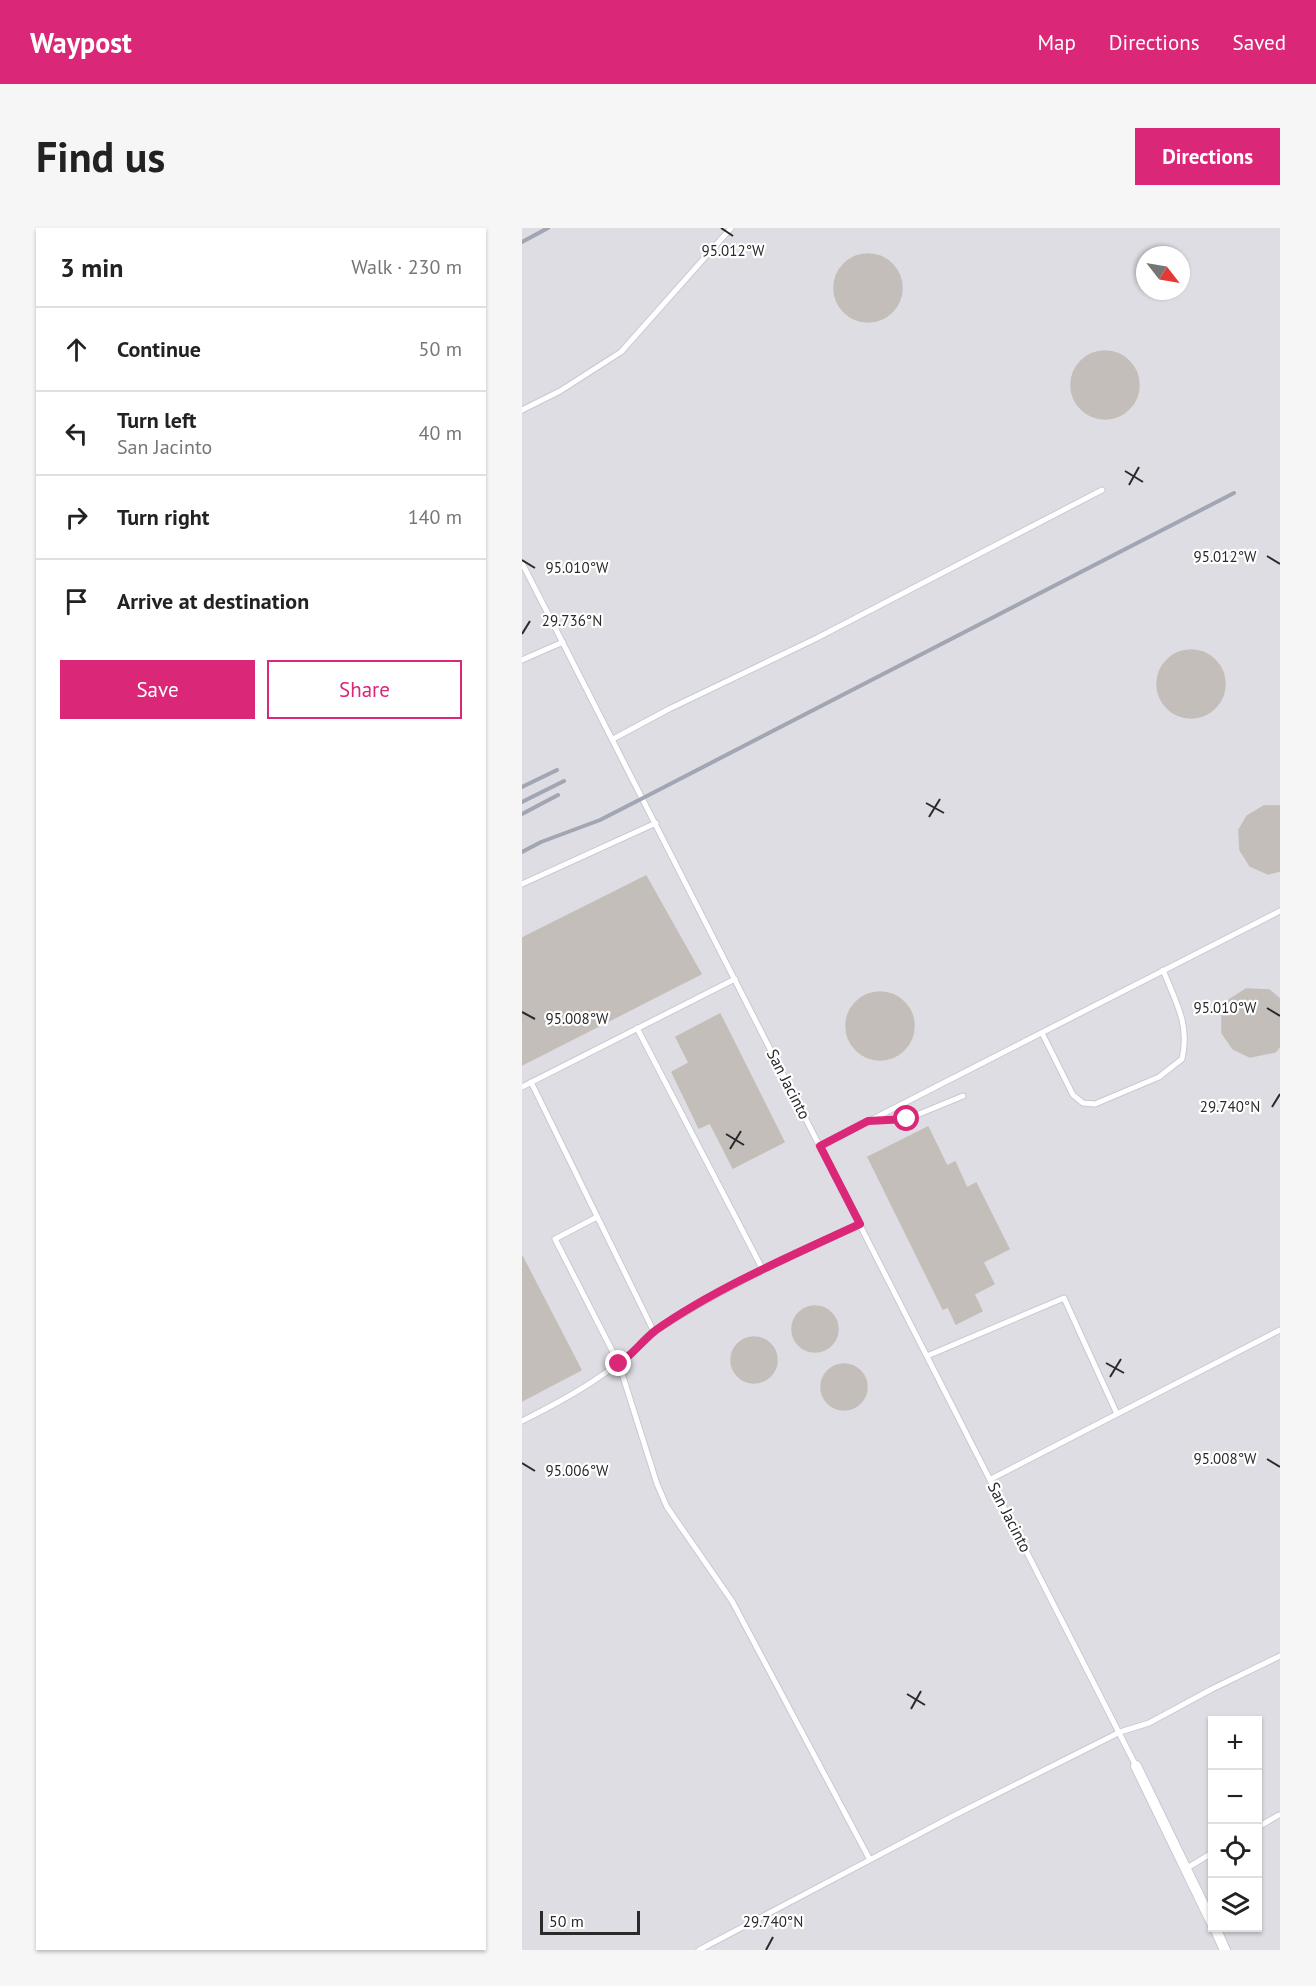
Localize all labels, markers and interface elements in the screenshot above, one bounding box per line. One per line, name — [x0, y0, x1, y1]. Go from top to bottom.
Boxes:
text: Waypost — [30, 24, 132, 61]
text: Map — [1037, 29, 1076, 56]
text: Directions — [1109, 29, 1200, 56]
text: Saved — [1233, 29, 1286, 56]
button: Directions — [1135, 128, 1280, 185]
text: Find us — [36, 129, 165, 184]
text: 95.012°W — [702, 241, 765, 260]
north arrow — [1136, 246, 1190, 300]
text: 3 min — [60, 251, 123, 284]
text: Walk · 230 m — [351, 254, 462, 280]
icon: ahead — [60, 333, 93, 366]
text: Continue — [117, 335, 201, 363]
text: 50 m — [419, 336, 462, 362]
text: Turn left — [117, 406, 197, 434]
icon: left — [60, 417, 93, 450]
text: 40 m — [419, 420, 462, 446]
text: San Jacinto — [117, 434, 212, 460]
icon: right — [60, 501, 93, 534]
text: Turn right — [117, 503, 209, 531]
text: 140 m — [408, 504, 462, 530]
text: 95.012°W — [1194, 547, 1257, 566]
text: 95.010°W — [546, 558, 609, 577]
icon: arrive — [60, 585, 93, 618]
text: Arrive at destination — [117, 587, 309, 615]
text: 29.736°N — [542, 611, 602, 630]
button: Save — [60, 660, 255, 719]
button: Share — [267, 660, 462, 719]
text: 95.010°W — [1194, 998, 1257, 1017]
text: 95.008°W — [546, 1009, 609, 1028]
street label: San Jacinto — [763, 1046, 815, 1122]
text: 29.740°N — [1200, 1097, 1260, 1116]
route start — [893, 1105, 919, 1131]
route end — [605, 1350, 631, 1376]
text: 95.008°W — [1194, 1449, 1257, 1468]
text: 95.006°W — [546, 1461, 609, 1480]
street label: San Jacinto — [984, 1479, 1036, 1555]
map controls — [1208, 1716, 1262, 1932]
button: + — [1208, 1716, 1262, 1770]
button: − — [1208, 1770, 1262, 1824]
button: locate — [1208, 1824, 1262, 1878]
button: layers — [1208, 1878, 1262, 1932]
scale bar — [540, 1908, 640, 1936]
text: 50 m — [549, 1911, 584, 1931]
text: 29.740°N — [743, 1912, 803, 1931]

